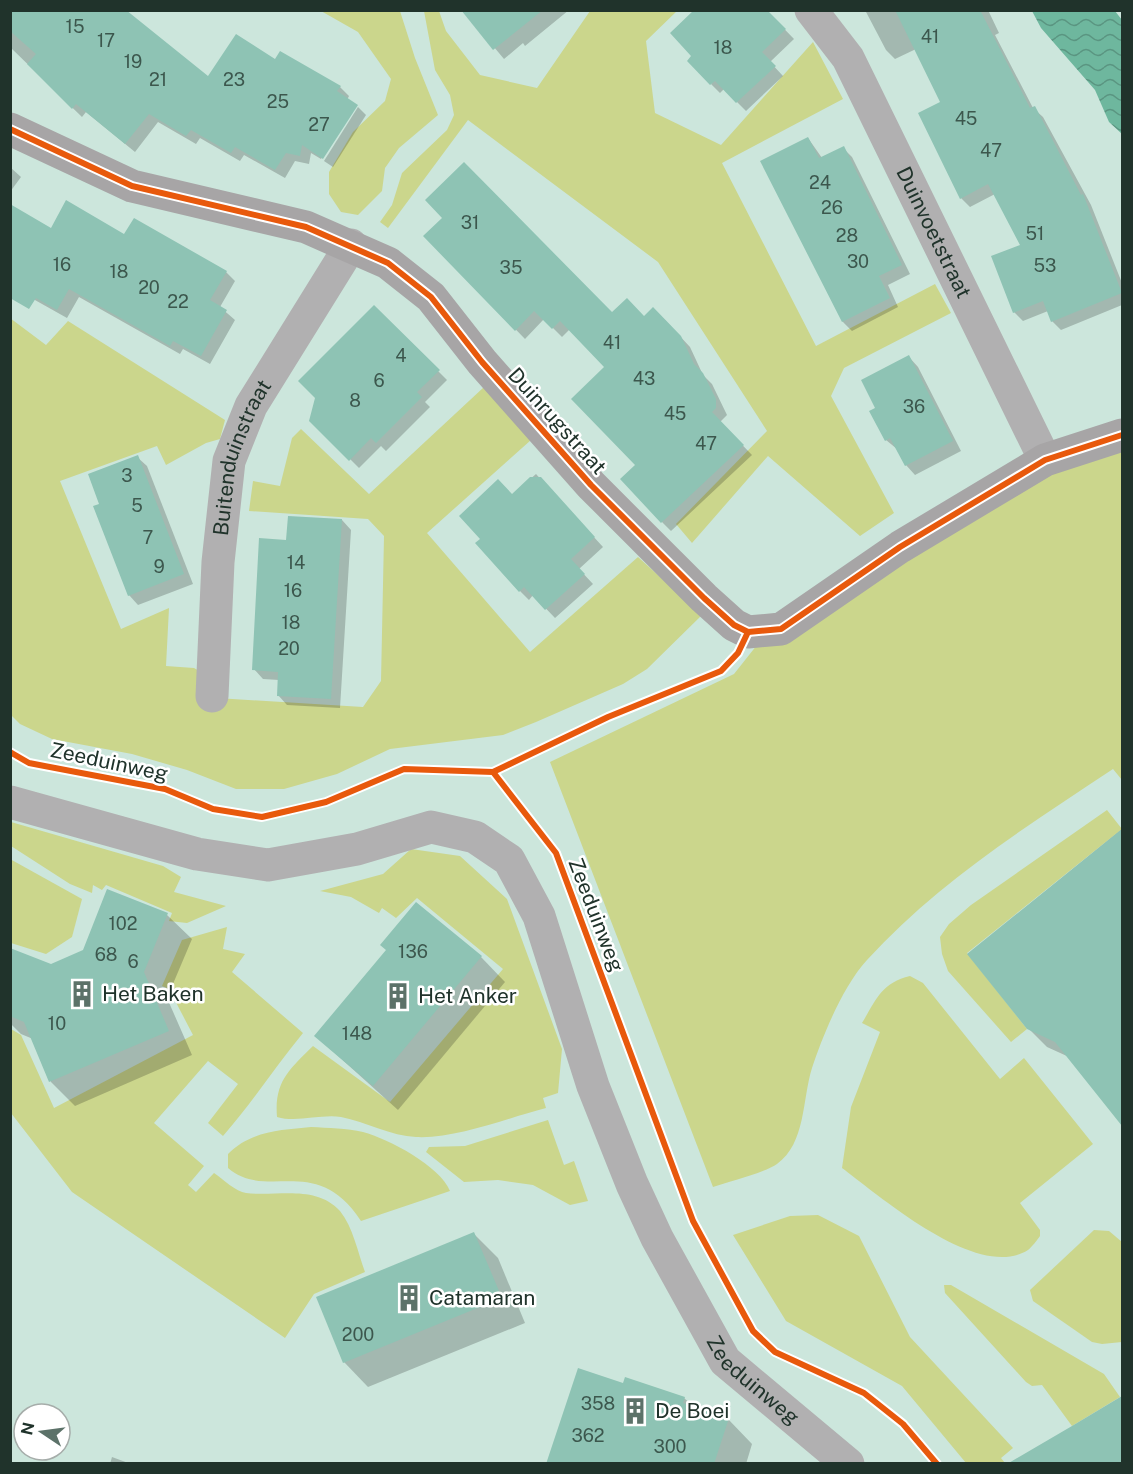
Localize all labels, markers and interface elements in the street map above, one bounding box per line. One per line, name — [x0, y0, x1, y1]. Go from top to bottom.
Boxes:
house number: 15 — [66, 16, 84, 37]
house number: 41 — [921, 26, 939, 47]
house number: 17 — [97, 30, 115, 51]
house number: 18 — [714, 37, 732, 58]
house number: 19 — [124, 51, 142, 72]
house number: 21 — [149, 69, 167, 90]
house number: 23 — [223, 69, 245, 90]
house number: 25 — [267, 91, 289, 112]
house number: 45 — [955, 108, 977, 129]
house number: 27 — [308, 114, 330, 135]
house number: 47 — [980, 140, 1002, 161]
street label: Duinvoetstraat — [891, 163, 977, 302]
house number: 24 — [809, 172, 831, 193]
house number: 26 — [821, 197, 843, 218]
house number: 31 — [461, 212, 479, 233]
house number: 51 — [1026, 223, 1044, 244]
house number: 28 — [836, 225, 858, 246]
house number: 30 — [847, 251, 869, 272]
house number: 16 — [53, 254, 71, 275]
house number: 53 — [1034, 255, 1056, 276]
house number: 35 — [500, 257, 522, 278]
house number: 18 — [110, 261, 128, 282]
house number: 20 — [138, 277, 160, 298]
house number: 22 — [167, 291, 189, 312]
house number: 41 — [603, 332, 621, 353]
house number: 4 — [395, 345, 407, 366]
street label: Duinrugstraat — [503, 362, 612, 479]
house number: 43 — [633, 368, 655, 389]
house number: 6 — [373, 370, 385, 391]
street label: Buitenduinstraat — [208, 375, 276, 537]
house number: 8 — [349, 390, 361, 411]
house number: 36 — [903, 396, 925, 417]
house number: 45 — [664, 403, 686, 424]
house number: 47 — [695, 433, 717, 454]
house number: 3 — [121, 465, 133, 486]
house number: 5 — [131, 495, 143, 516]
house number: 7 — [143, 527, 153, 548]
house number: 14 — [287, 552, 305, 573]
house number: 9 — [153, 556, 165, 577]
house number: 16 — [284, 580, 302, 601]
house number: 18 — [282, 612, 300, 633]
house number: 20 — [278, 638, 300, 659]
street label: Zeeduinweg — [48, 737, 170, 786]
street label: Zeeduinweg — [563, 854, 630, 975]
house number: 102 — [108, 913, 138, 934]
house number: 136 — [398, 941, 428, 962]
house number: 68 — [95, 944, 117, 965]
house number: 6 — [127, 951, 139, 972]
building icon: Het Baken — [67, 979, 97, 1009]
place label: Het Baken — [102, 981, 204, 1006]
building icon: Het Anker — [383, 981, 413, 1011]
place label: Het Anker — [418, 983, 517, 1008]
house number: 10 — [48, 1013, 66, 1034]
house number: 148 — [342, 1023, 372, 1044]
building icon: Catamaran — [394, 1283, 424, 1313]
place label: Catamaran — [429, 1285, 536, 1310]
house number: 200 — [342, 1324, 374, 1345]
street label: Zeeduinweg — [701, 1331, 805, 1430]
house number: 358 — [581, 1393, 615, 1414]
building icon: De Boei — [620, 1396, 650, 1426]
place label: De Boei — [655, 1398, 730, 1423]
north arrow — [12, 1402, 72, 1462]
text: N — [17, 1421, 39, 1437]
house number: 362 — [571, 1425, 605, 1446]
house number: 300 — [653, 1436, 687, 1457]

